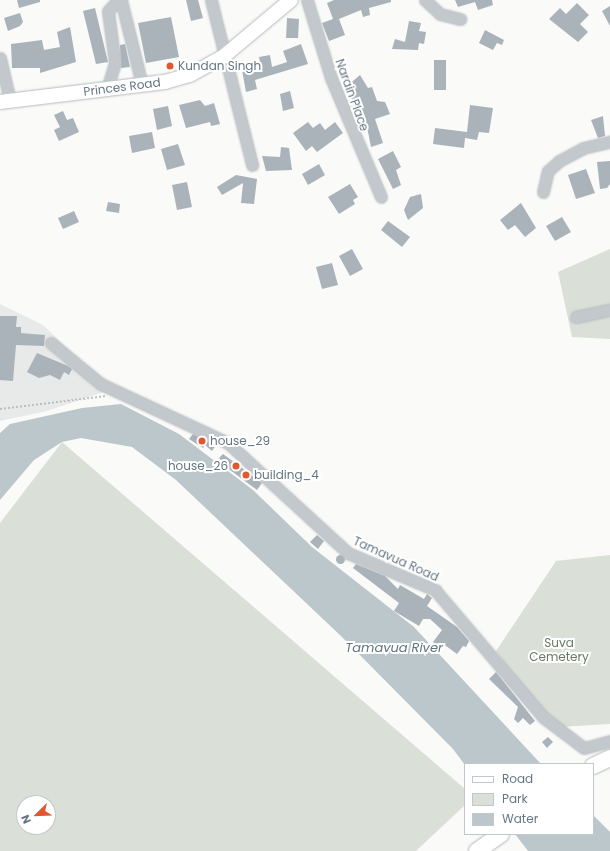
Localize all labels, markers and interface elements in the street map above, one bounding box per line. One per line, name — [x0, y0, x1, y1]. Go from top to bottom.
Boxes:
street label: Narain Place — [332, 57, 372, 133]
place label: Kundan Singh — [178, 59, 261, 73]
marker: Kundan Singh — [165, 61, 175, 71]
street label: Princes Road — [83, 75, 161, 99]
place label: house_29 — [210, 434, 270, 448]
marker: house_29 — [197, 436, 207, 446]
place label: house_26 — [168, 459, 228, 473]
marker: house_26 — [231, 461, 241, 471]
place label: building_4 — [254, 468, 319, 482]
marker: building_4 — [241, 470, 251, 480]
street label: Tamavua Road — [351, 534, 441, 584]
park label: Suva Cemetery — [529, 636, 589, 664]
water label: Tamavua River — [345, 640, 443, 656]
legend — [464, 763, 594, 835]
text: Road — [502, 770, 533, 787]
text: Park — [502, 790, 528, 807]
north arrow — [16, 795, 56, 835]
text: Water — [502, 810, 538, 827]
text: N — [17, 812, 35, 826]

